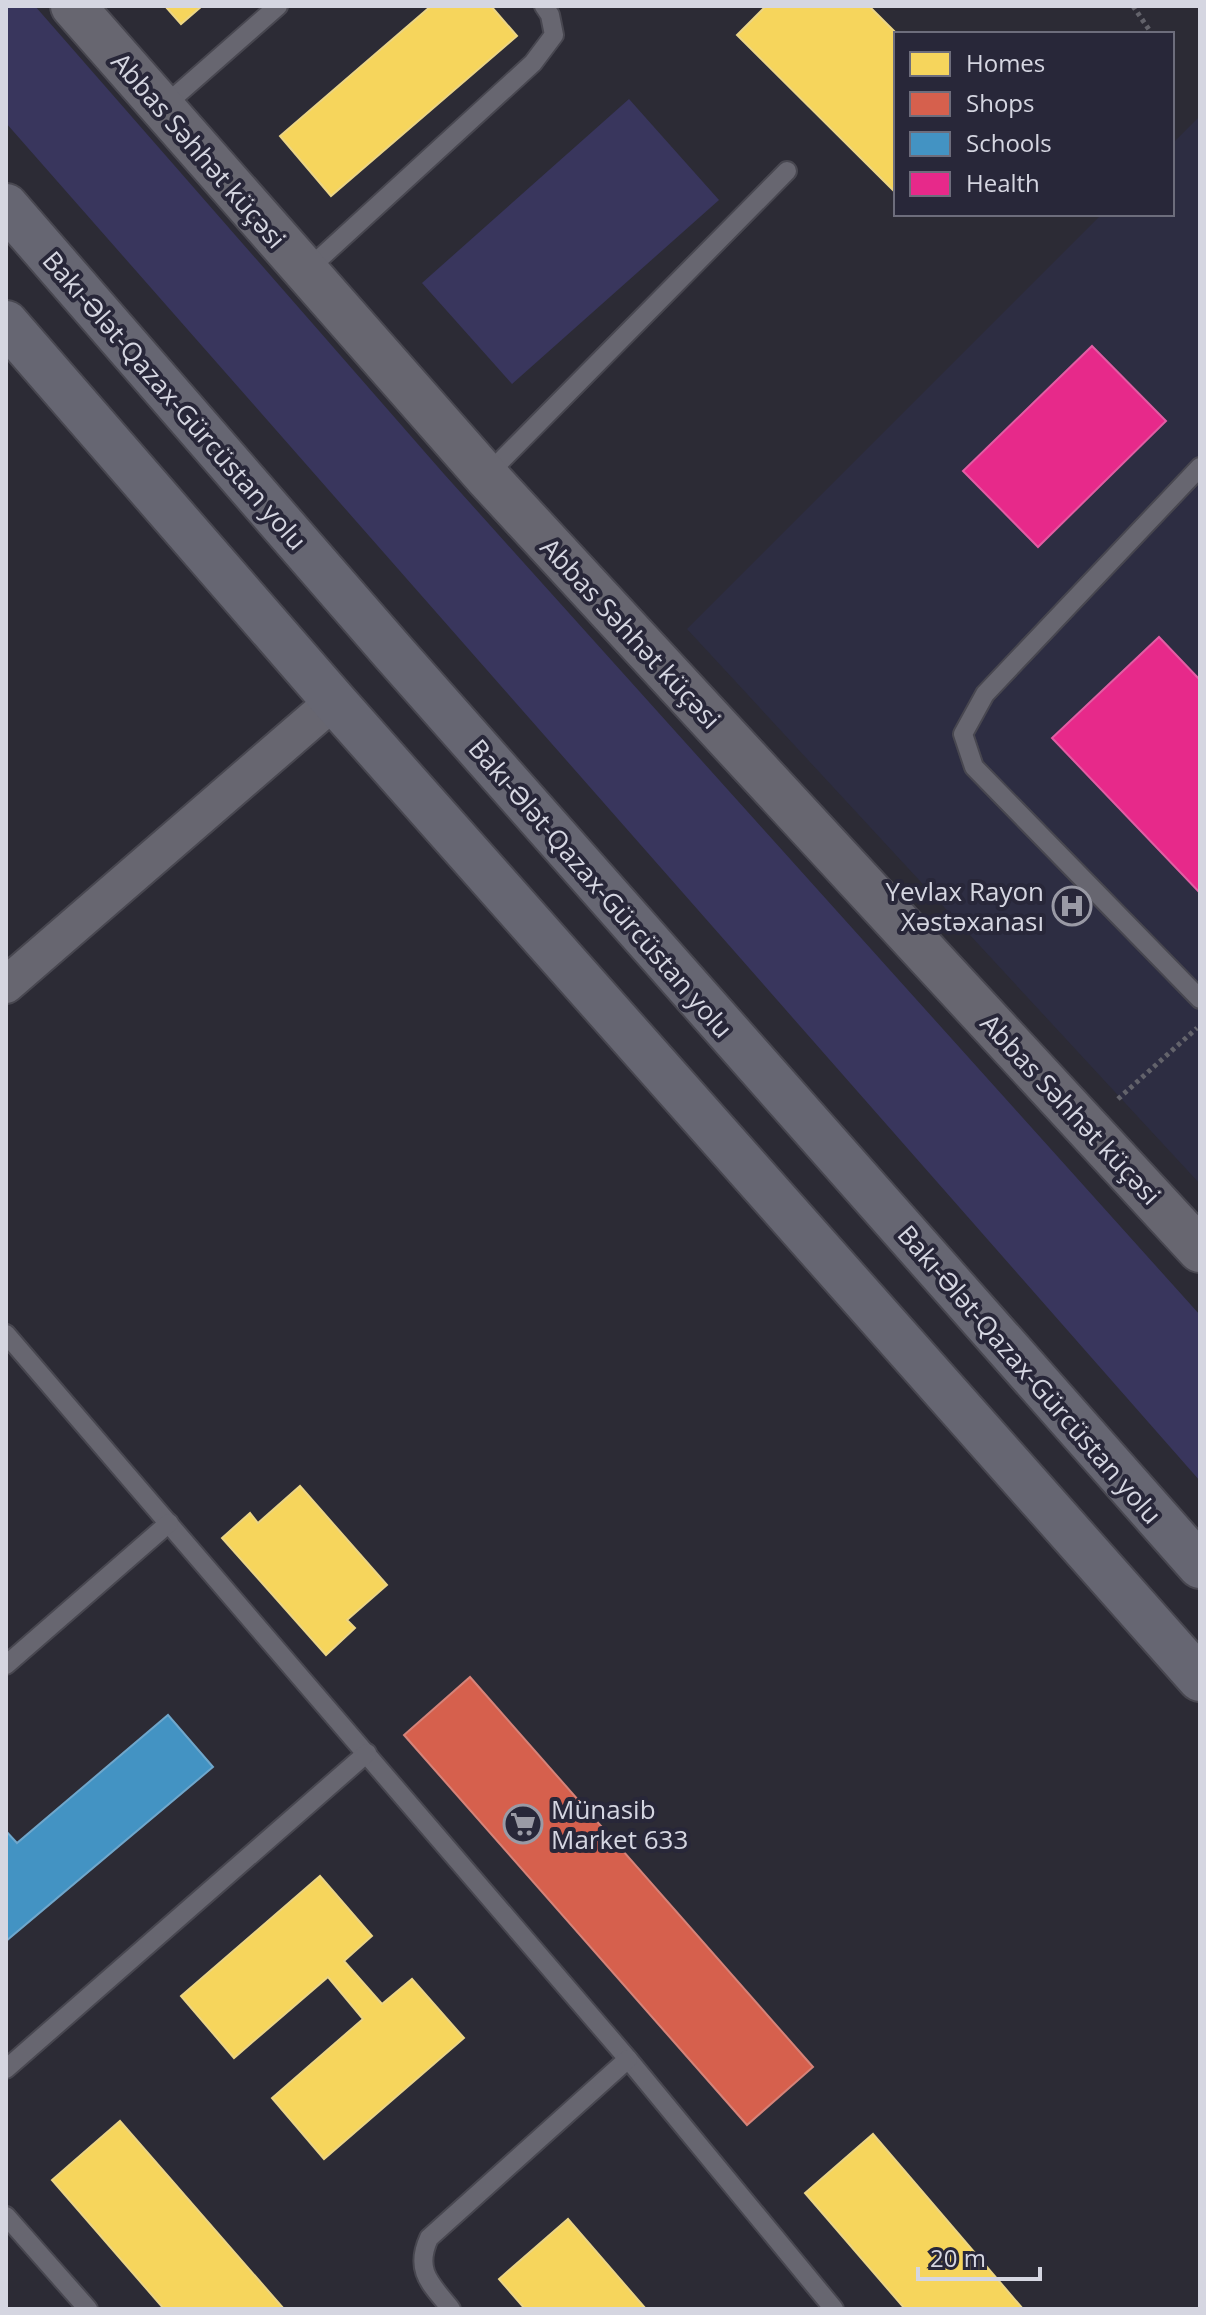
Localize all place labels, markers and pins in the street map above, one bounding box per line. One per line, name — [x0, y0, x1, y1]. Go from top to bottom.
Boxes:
place label: Yevlax Rayon Xəstəxanası — [885, 873, 1044, 939]
hospital icon: Yevlax Rayon Xəstəxanası — [1051, 885, 1093, 927]
place label: Münasib Market 633 — [551, 1791, 688, 1857]
supermarket icon: Münasib Market 633 — [502, 1803, 544, 1845]

